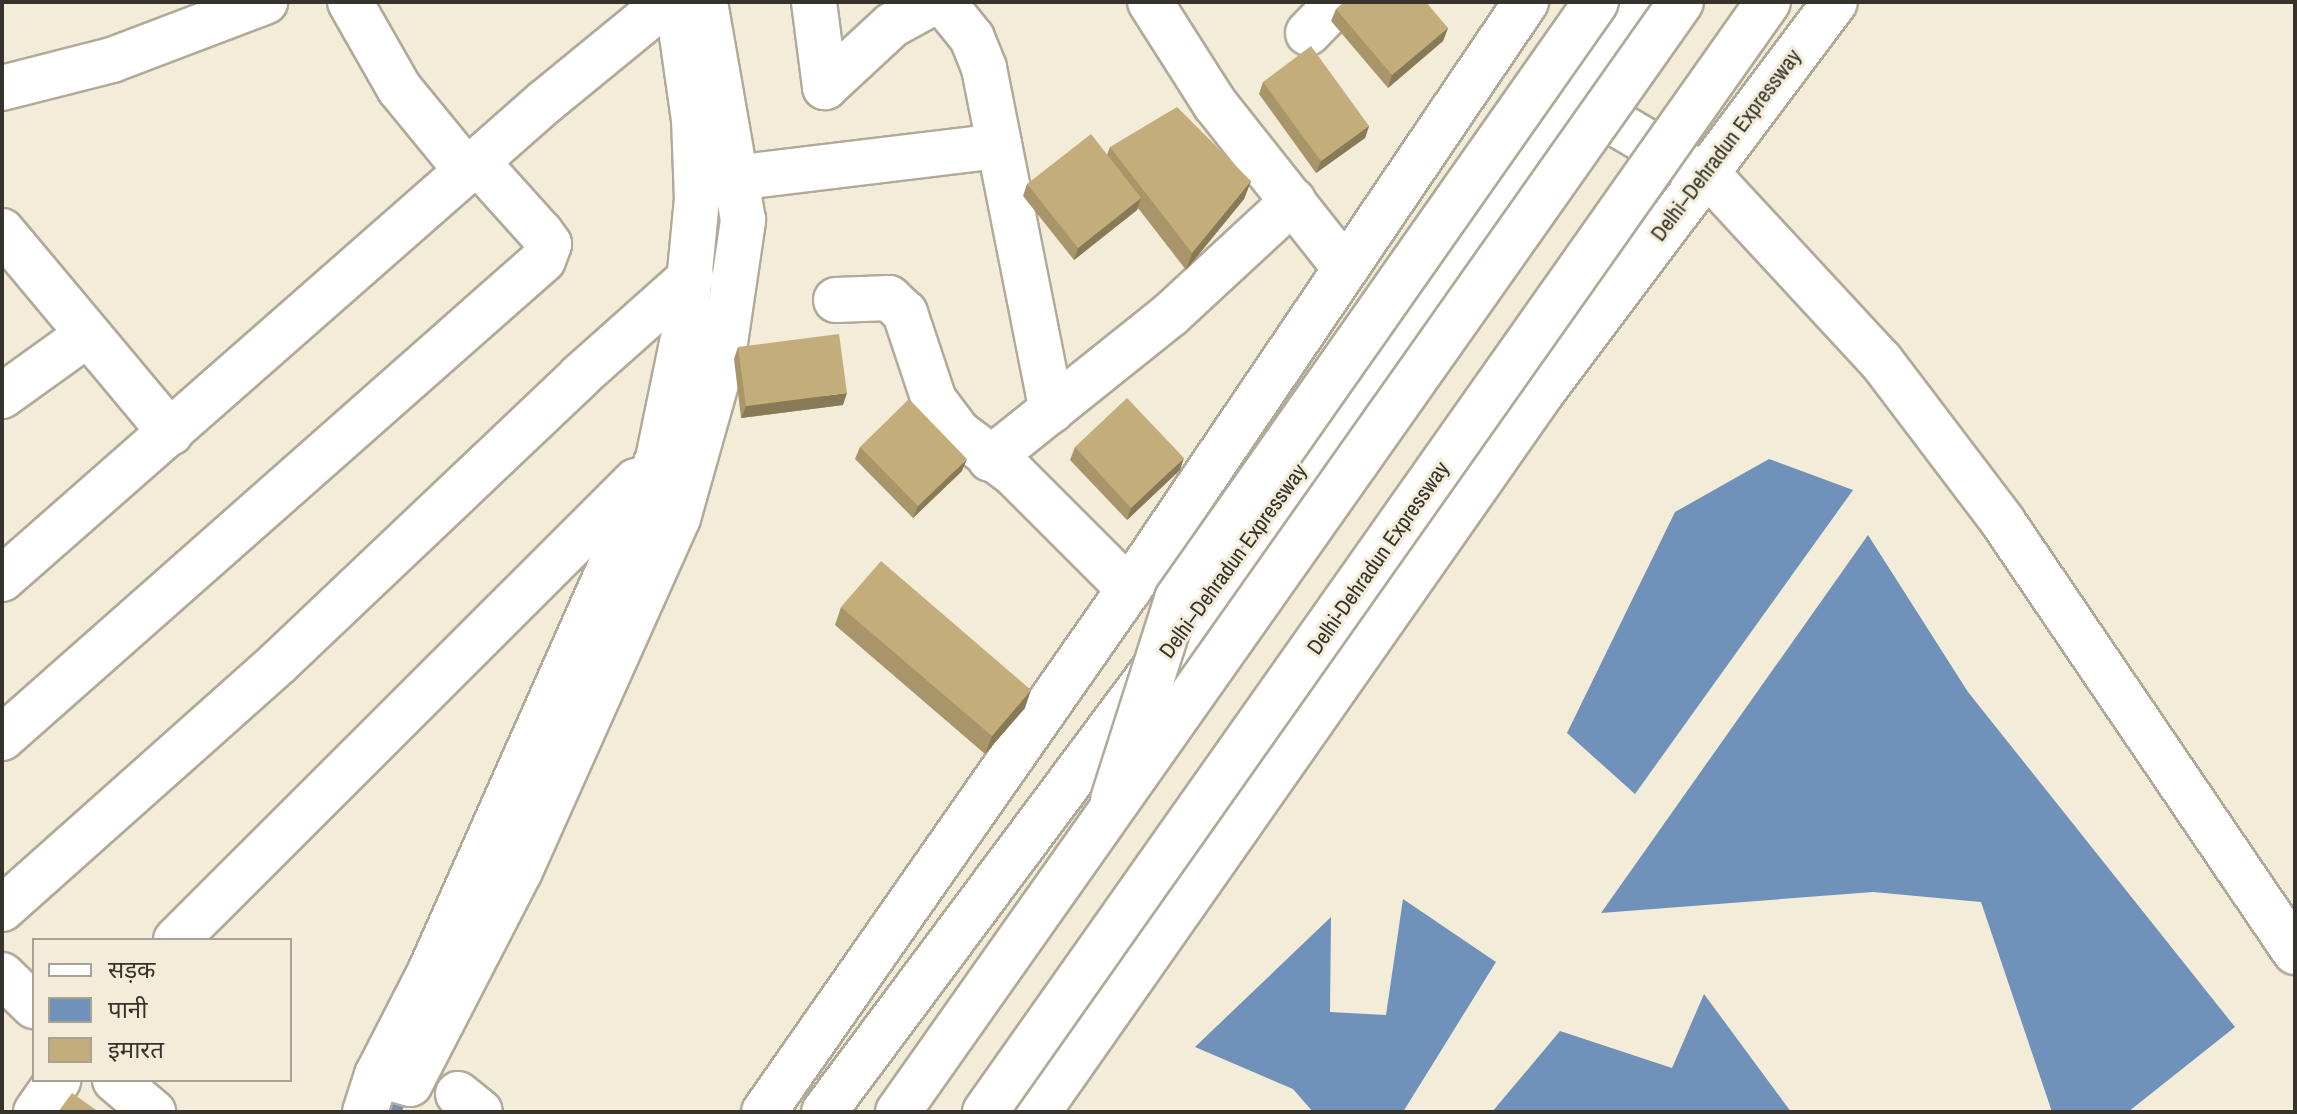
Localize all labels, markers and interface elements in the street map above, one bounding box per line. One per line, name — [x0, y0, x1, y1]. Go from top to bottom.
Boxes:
street label: Delhi–Dehradun Expressway — [1645, 44, 1807, 246]
street label: Delhi-Dehradun Expressway — [1301, 456, 1455, 660]
street label: Delhi–Dehradun Expressway — [1154, 459, 1312, 663]
legend — [32, 938, 292, 1082]
text: सड़क — [108, 953, 156, 985]
text: पानी — [108, 993, 147, 1025]
text: इमारत — [108, 1033, 164, 1065]

